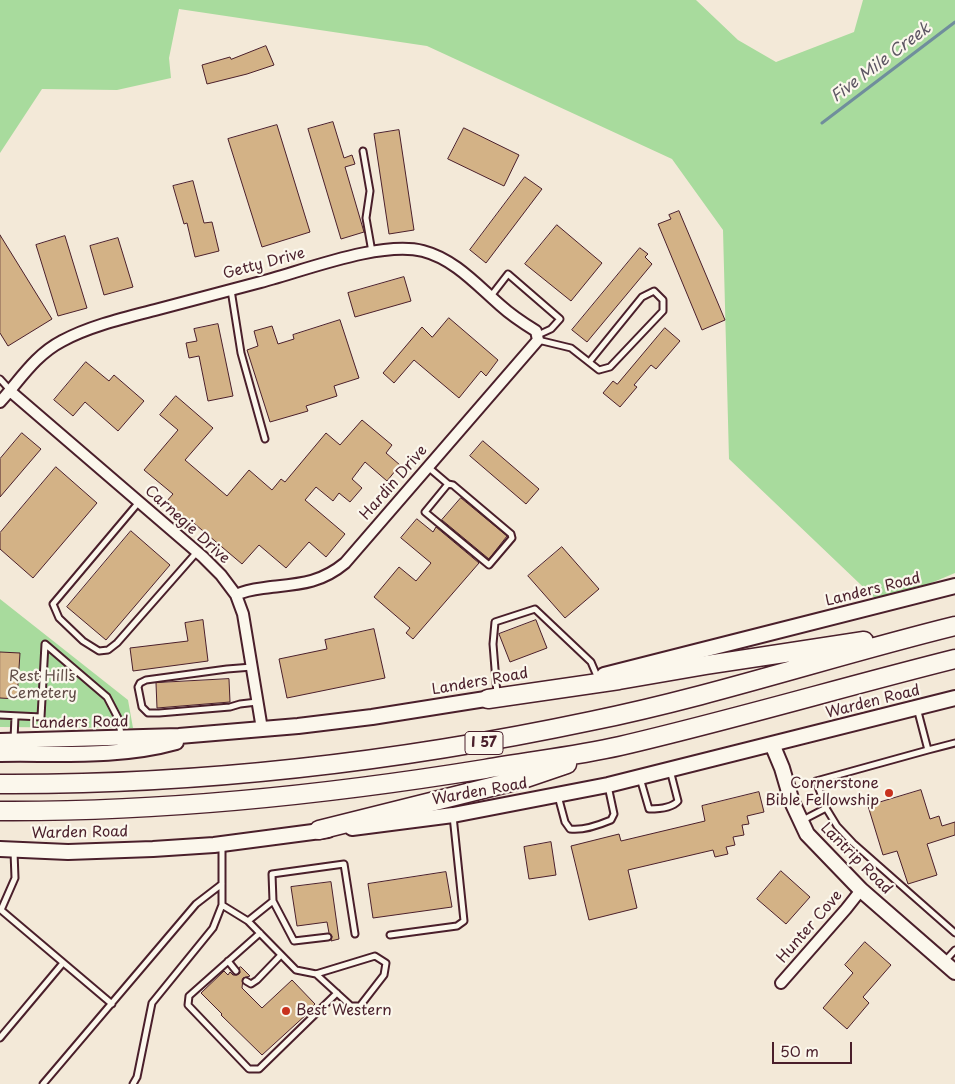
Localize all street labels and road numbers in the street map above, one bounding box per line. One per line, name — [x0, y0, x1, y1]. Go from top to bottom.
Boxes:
street label: Getty Drive — [221, 244, 307, 284]
street label: Hardin Drive — [357, 442, 431, 524]
street label: Carnegie Drive — [141, 482, 233, 568]
street label: Landers Road — [823, 569, 923, 611]
street label: Landers Road — [430, 665, 530, 699]
street label: Warden Road — [824, 682, 922, 722]
street label: Landers Road — [31, 713, 129, 733]
road number: I 57 — [465, 731, 503, 754]
street label: Warden Road — [431, 775, 529, 809]
street label: Lantrip Road — [817, 820, 895, 898]
street label: Warden Road — [32, 823, 128, 843]
street label: Hunter Cove — [774, 887, 846, 967]

